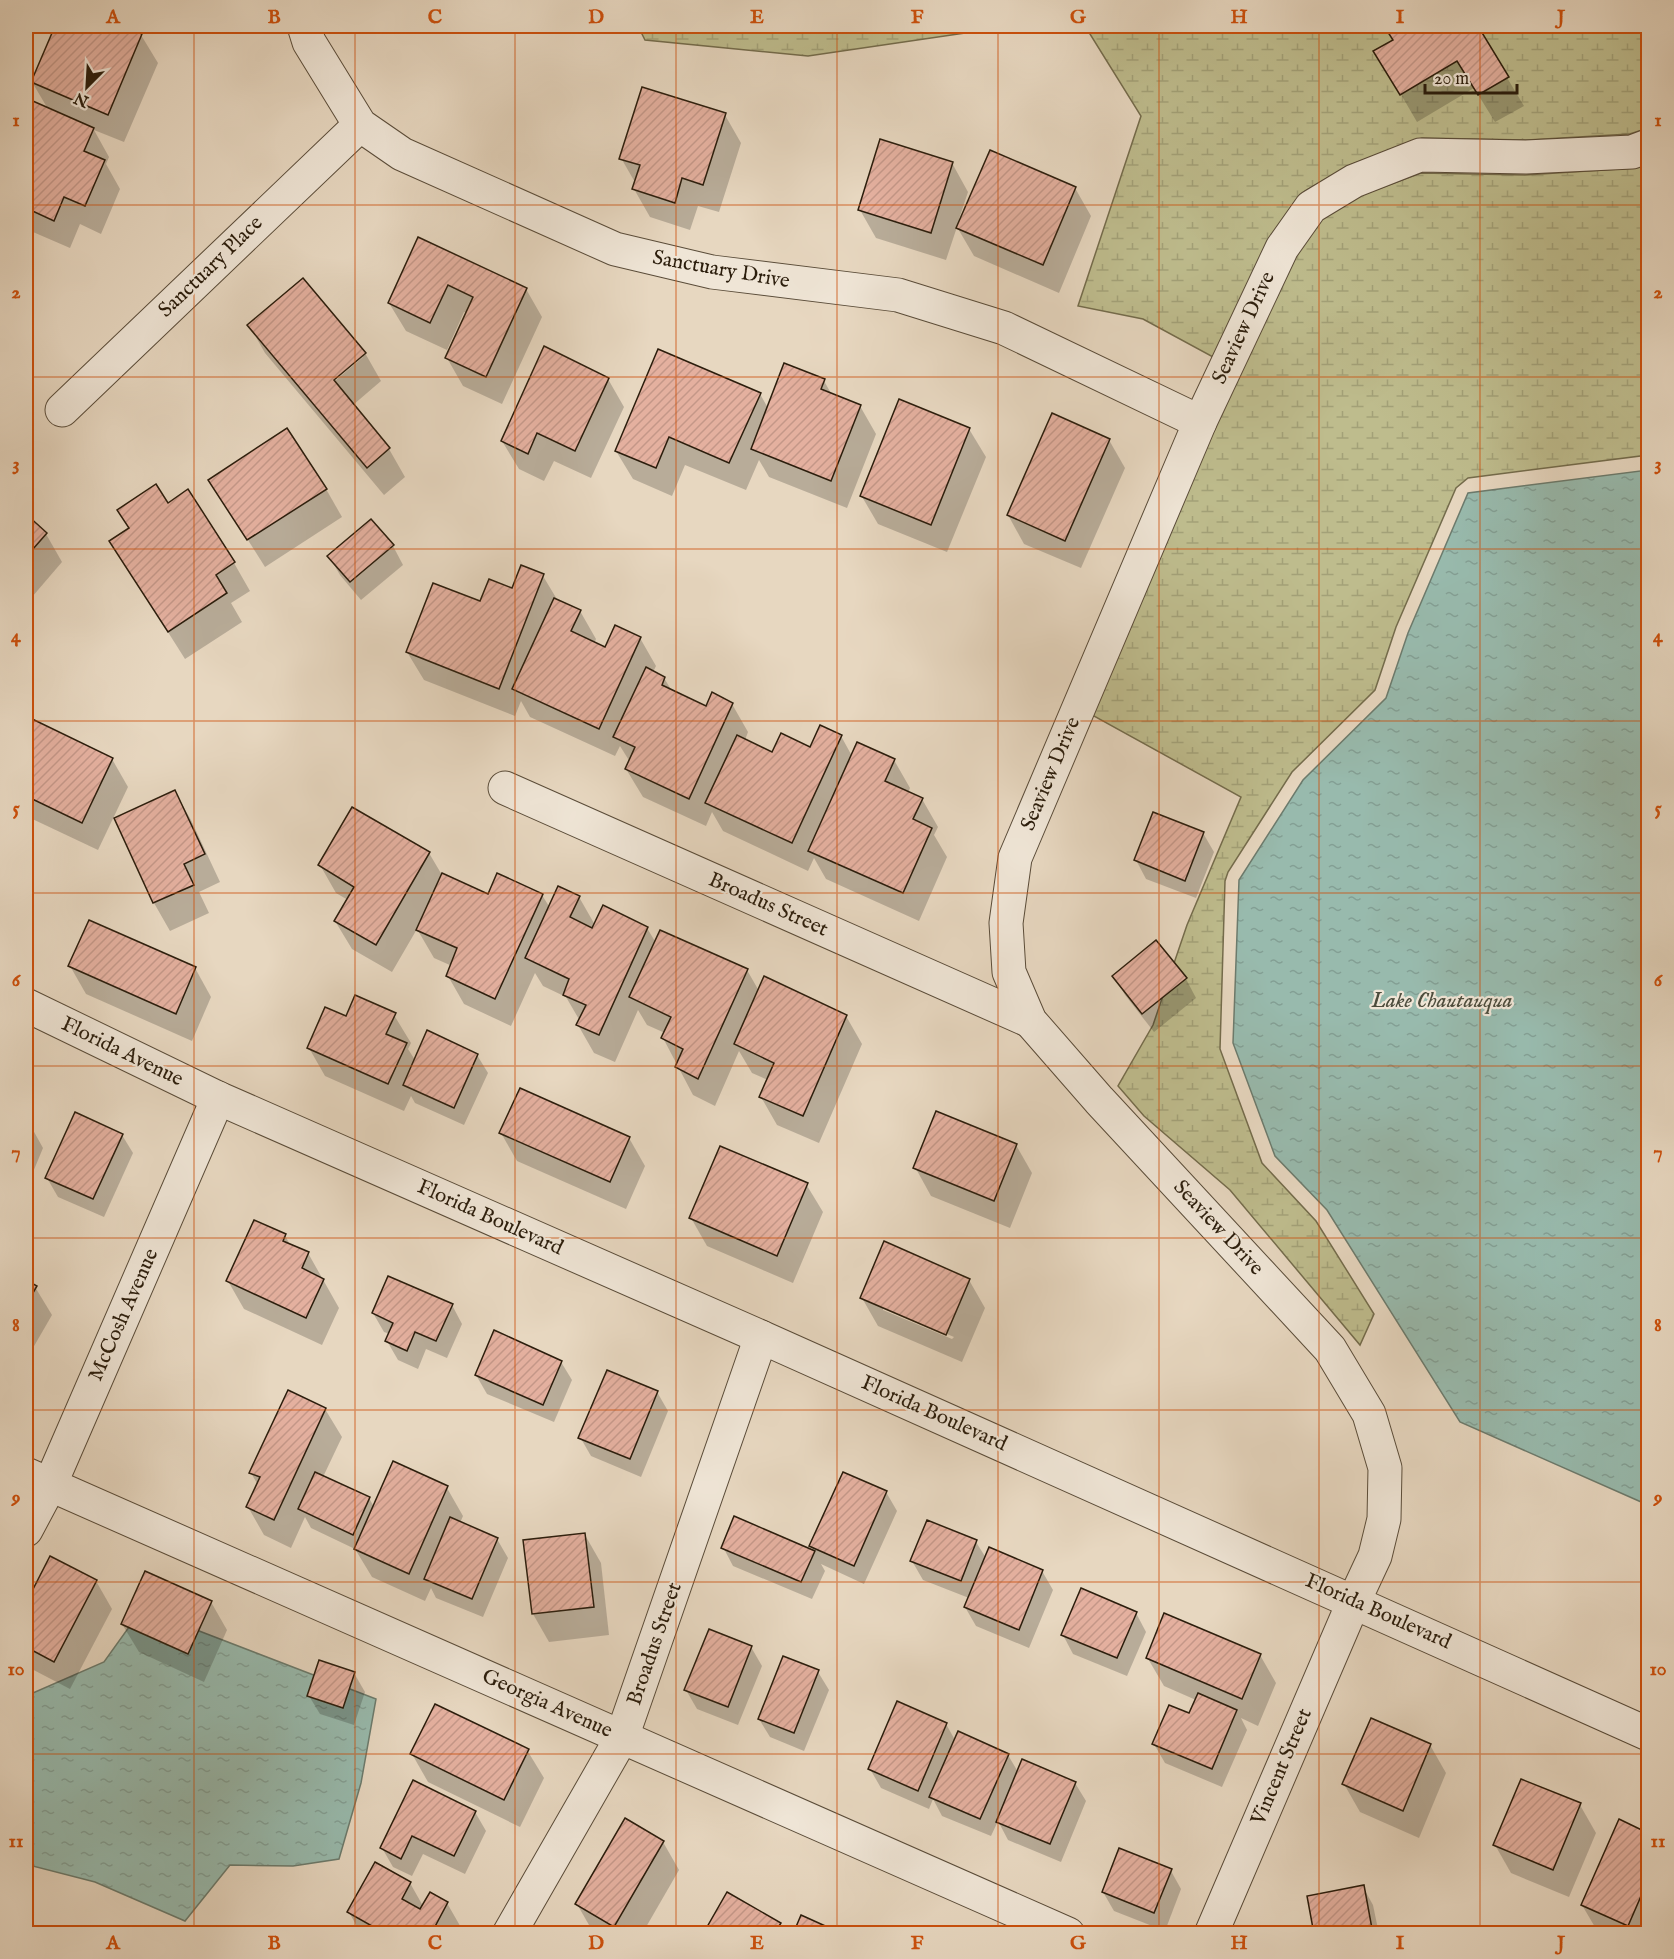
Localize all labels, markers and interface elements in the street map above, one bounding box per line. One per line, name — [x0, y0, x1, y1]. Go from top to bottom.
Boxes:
text: A — [105, 5, 121, 30]
text: B — [267, 5, 281, 30]
text: C — [428, 5, 442, 30]
text: D — [588, 5, 604, 30]
text: E — [750, 5, 764, 30]
text: F — [911, 5, 924, 30]
text: G — [1070, 5, 1087, 30]
text: H — [1230, 5, 1248, 30]
text: I — [1396, 5, 1405, 30]
text: J — [1554, 5, 1566, 30]
north arrow — [57, 57, 117, 117]
scale bar — [1425, 57, 1516, 95]
text: 20 m — [1434, 68, 1469, 91]
text: N — [71, 87, 93, 111]
text: 1 — [12, 108, 20, 133]
text: 1 — [1654, 108, 1662, 133]
street label: Sanctuary Place — [153, 210, 269, 324]
street label: Sanctuary Drive — [650, 245, 792, 295]
street label: Seaview Drive — [1206, 267, 1282, 389]
text: 2 — [11, 280, 21, 305]
text: 2 — [1653, 280, 1663, 305]
text: 3 — [12, 452, 20, 477]
text: 3 — [1654, 452, 1662, 477]
text: 4 — [11, 624, 22, 649]
text: 4 — [1653, 624, 1664, 649]
street label: Seaview Drive — [1015, 713, 1087, 835]
text: 5 — [12, 796, 20, 821]
text: 5 — [1654, 796, 1662, 821]
street label: Broadus Street — [704, 867, 832, 943]
text: 6 — [12, 968, 22, 993]
text: 6 — [1654, 968, 1664, 993]
water label: Lake Chautauqua — [1370, 987, 1513, 1015]
street label: Florida Avenue — [57, 1011, 188, 1093]
text: 7 — [11, 1140, 21, 1165]
text: 7 — [1653, 1140, 1663, 1165]
street label: Florida Boulevard — [413, 1174, 568, 1263]
street label: Seaview Drive — [1167, 1175, 1269, 1282]
street label: McCosh Avenue — [83, 1244, 165, 1385]
text: 8 — [12, 1313, 20, 1338]
text: 8 — [1654, 1313, 1662, 1338]
street label: Florida Boulevard — [857, 1370, 1012, 1459]
text: 9 — [11, 1485, 21, 1510]
text: 9 — [1653, 1485, 1663, 1510]
street label: Florida Boulevard — [1301, 1568, 1456, 1657]
street label: Broadus Street — [621, 1579, 689, 1709]
text: 10 — [7, 1657, 25, 1682]
text: 10 — [1649, 1657, 1667, 1682]
street label: Georgia Avenue — [477, 1663, 617, 1745]
street label: Vincent Street — [1245, 1705, 1319, 1830]
text: 11 — [9, 1829, 23, 1854]
text: 11 — [1651, 1829, 1665, 1854]
text: A — [105, 1931, 121, 1956]
text: B — [267, 1931, 281, 1956]
text: C — [428, 1931, 442, 1956]
text: D — [588, 1931, 604, 1956]
text: E — [750, 1931, 764, 1956]
text: F — [911, 1931, 924, 1956]
text: G — [1070, 1931, 1087, 1956]
text: H — [1230, 1931, 1248, 1956]
text: I — [1396, 1931, 1405, 1956]
text: J — [1554, 1931, 1566, 1956]

